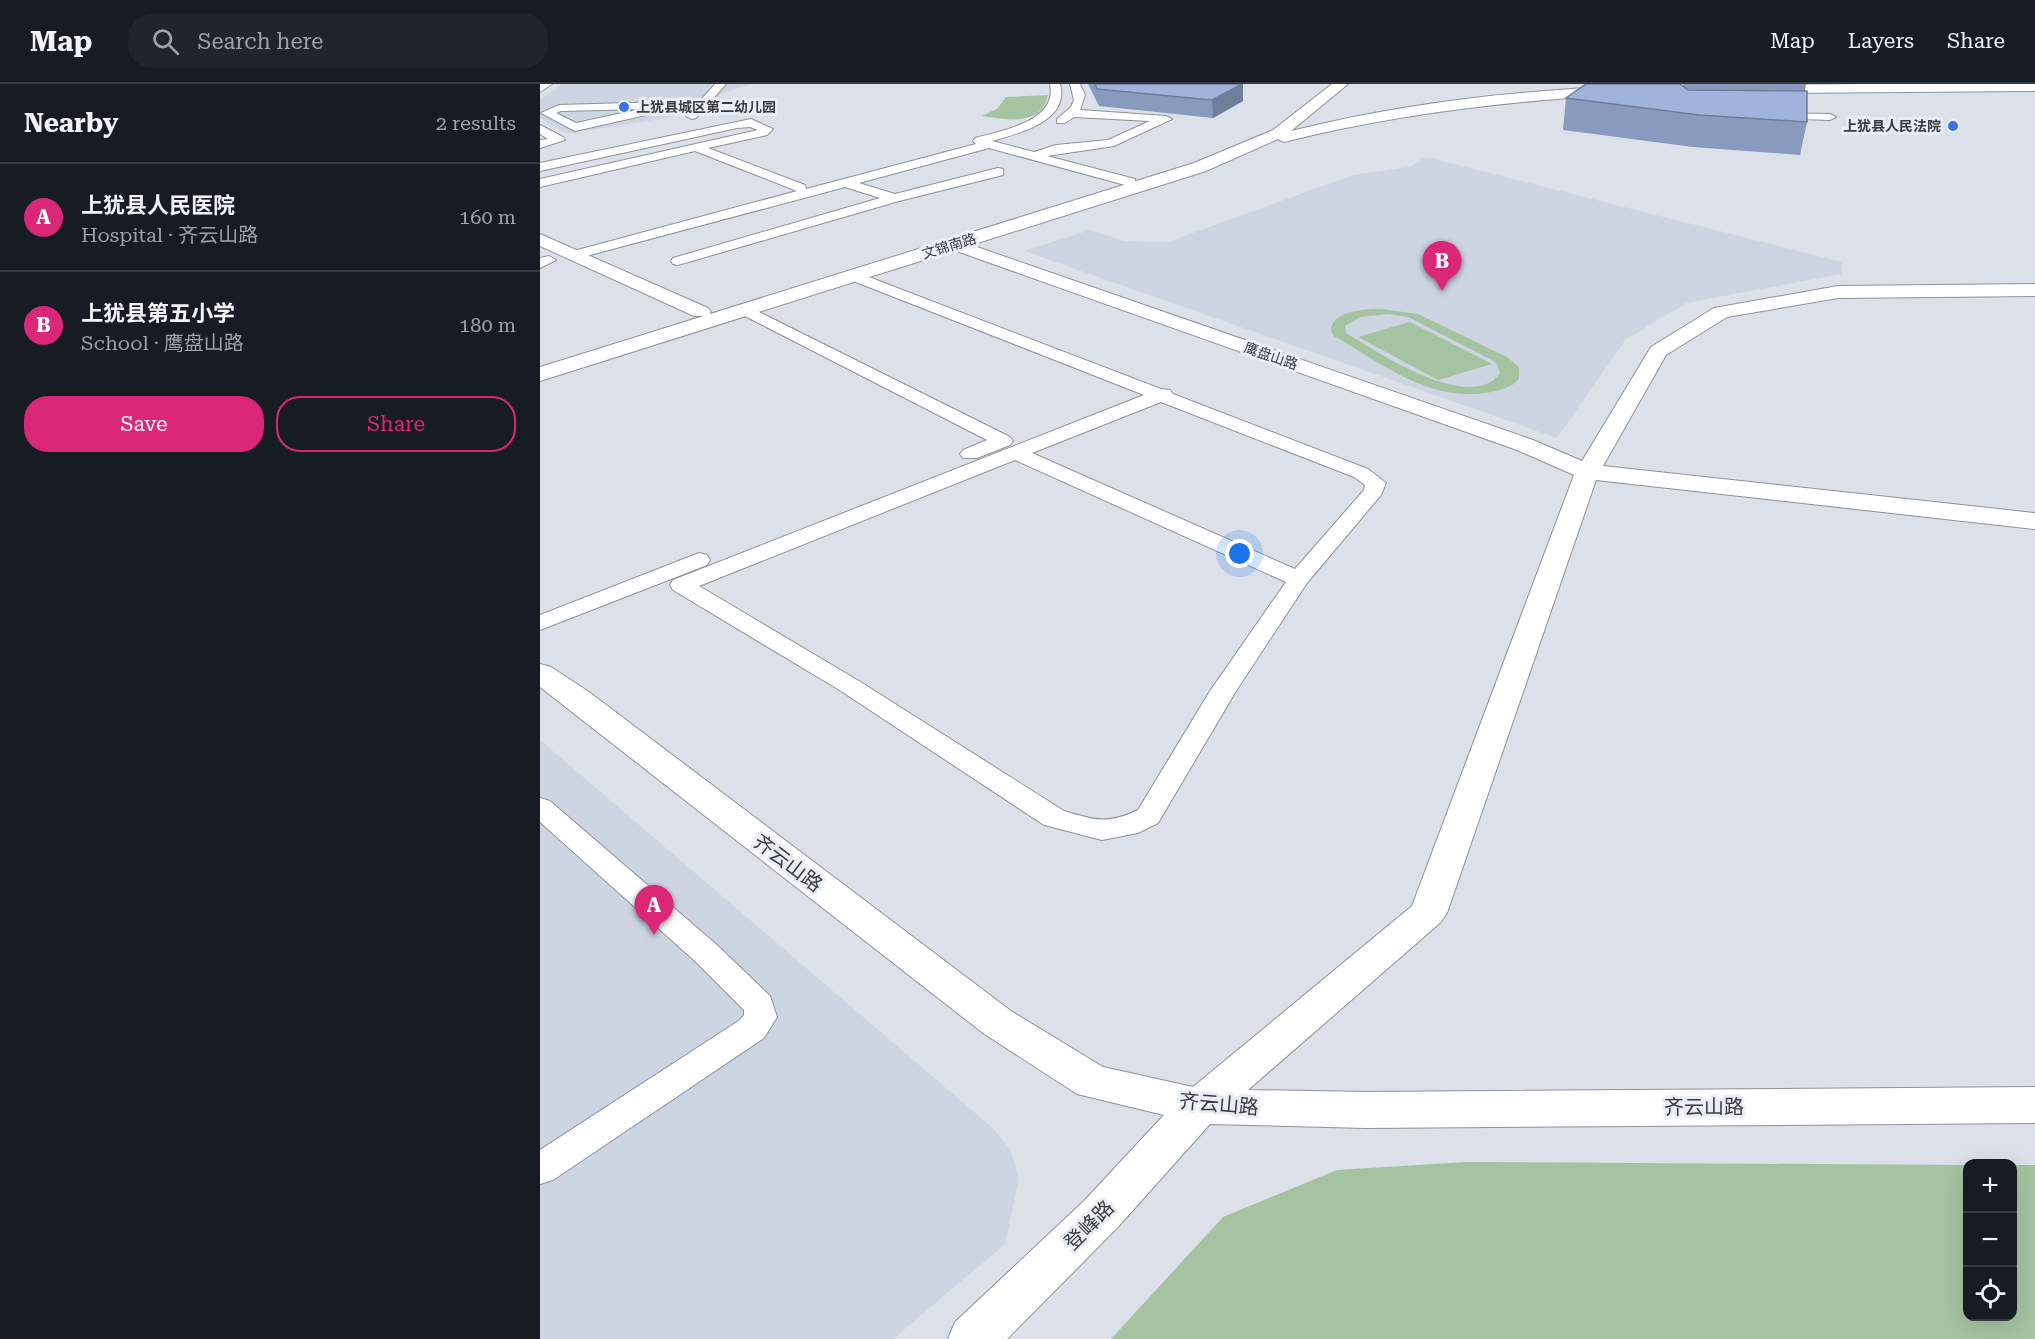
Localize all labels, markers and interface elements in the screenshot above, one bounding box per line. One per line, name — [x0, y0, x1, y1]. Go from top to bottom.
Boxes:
search box — [128, 14, 548, 68]
text: Map — [30, 25, 92, 58]
icon: search — [149, 25, 182, 58]
text: Search here — [197, 29, 323, 54]
text: Map — [1770, 29, 1815, 53]
text: Layers — [1848, 29, 1914, 53]
text: Share — [1947, 29, 2005, 53]
place label: 上犹县城区第二幼儿园 — [636, 99, 776, 115]
marker: 上犹县城区第二幼儿园 — [617, 100, 631, 114]
text: Nearby — [24, 108, 118, 138]
text: 2 results — [436, 111, 516, 135]
place label: 上犹县人民法院 — [1843, 118, 1941, 134]
marker: 上犹县人民法院 — [1946, 119, 1960, 133]
text: 上犹县人民医院 — [81, 193, 235, 218]
text: A — [36, 205, 51, 229]
text: 160 m — [459, 205, 516, 229]
text: Hospital · 齐云山路 — [81, 223, 258, 247]
street label: 文锦南路 — [920, 230, 978, 262]
pin: B — [1422, 242, 1462, 291]
text: 上犹县第五小学 — [81, 301, 235, 326]
text: B — [36, 313, 51, 337]
text: 180 m — [459, 313, 516, 337]
text: School · 鹰盘山路 — [81, 331, 244, 355]
street label: 鹰盘山路 — [1242, 339, 1300, 373]
button: Save — [24, 396, 264, 452]
button: Share — [276, 396, 516, 452]
your location — [1225, 539, 1254, 568]
street label: 齐云山路 — [749, 829, 827, 897]
pin: A — [634, 886, 674, 935]
street label: 齐云山路 — [1178, 1089, 1260, 1119]
street label: 齐云山路 — [1664, 1095, 1744, 1119]
map controls — [1963, 1159, 2017, 1321]
button: + — [1963, 1159, 2017, 1213]
street label: 登峰路 — [1059, 1195, 1119, 1255]
button: − — [1963, 1213, 2017, 1267]
button: locate — [1963, 1267, 2017, 1321]

